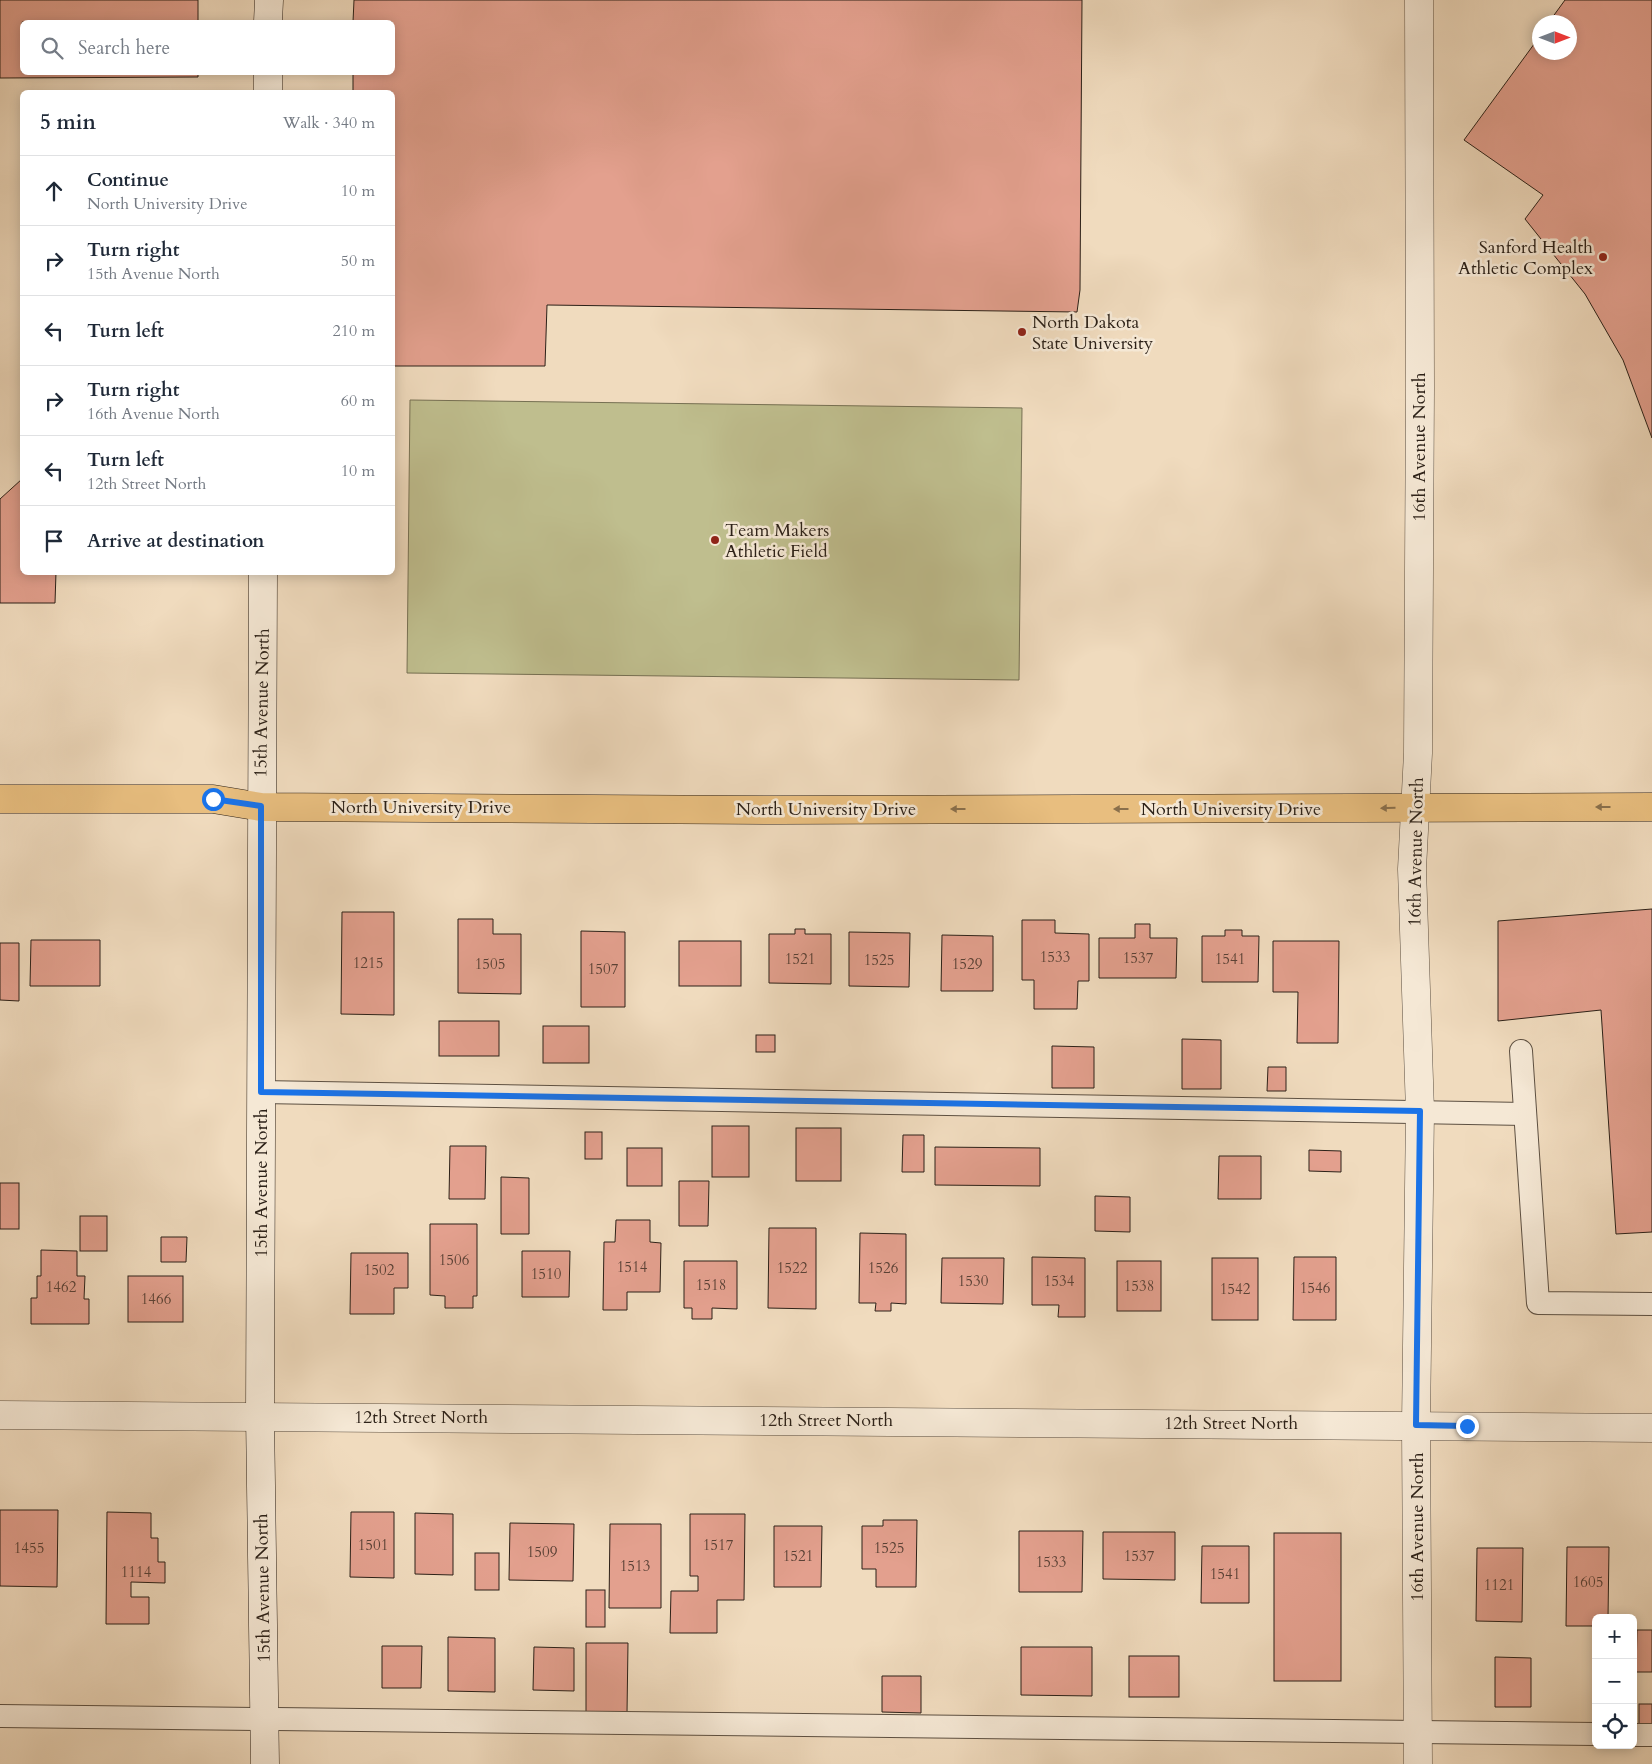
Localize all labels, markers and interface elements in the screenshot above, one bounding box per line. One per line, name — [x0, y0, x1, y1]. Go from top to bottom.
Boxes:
north arrow — [1532, 15, 1577, 60]
search box — [20, 20, 395, 75]
icon: search — [38, 34, 66, 62]
text: Search here — [78, 35, 170, 61]
text: 5 min — [40, 108, 96, 137]
text: Walk · 340 m — [283, 112, 375, 134]
text: Continue — [87, 167, 169, 193]
icon: ahead — [40, 177, 68, 205]
text: 10 m — [341, 180, 375, 202]
text: North University Drive — [87, 193, 247, 215]
place label: Sanford Health Athletic Complex — [1458, 235, 1593, 281]
text: Turn right — [87, 237, 179, 263]
icon: right — [40, 247, 68, 275]
text: 50 m — [341, 250, 375, 272]
marker: Sanford Health Athletic Complex — [1597, 251, 1609, 263]
text: 15th Avenue North — [87, 263, 220, 285]
place label: North Dakota State University — [1032, 310, 1154, 356]
icon: left — [40, 317, 68, 345]
text: Turn left — [87, 318, 164, 344]
text: 210 m — [333, 320, 375, 342]
marker: North Dakota State University — [1016, 326, 1028, 338]
street label: 16th Avenue North — [1407, 372, 1432, 522]
text: Turn right — [87, 377, 179, 403]
icon: right — [40, 387, 68, 415]
text: 60 m — [341, 390, 375, 412]
text: 16th Avenue North — [87, 403, 220, 425]
text: Turn left — [87, 447, 164, 473]
icon: left — [40, 457, 68, 485]
text: 10 m — [341, 460, 375, 482]
text: 12th Street North — [87, 473, 206, 495]
place label: Team Makers Athletic Field — [725, 518, 829, 564]
icon: arrive — [40, 527, 68, 555]
text: Arrive at destination — [87, 528, 264, 554]
marker: Team Makers Athletic Field — [709, 534, 721, 546]
street label: 15th Avenue North — [248, 628, 276, 778]
street label: 16th Avenue North — [1402, 777, 1430, 927]
route start — [202, 788, 225, 811]
street label: North University Drive — [331, 795, 511, 820]
street label: North University Drive — [736, 797, 916, 822]
street label: North University Drive — [1141, 797, 1321, 822]
one-way arrow — [1595, 803, 1611, 811]
one-way arrow — [1380, 804, 1396, 812]
one-way arrow — [950, 805, 966, 813]
one-way arrow — [1113, 805, 1129, 813]
house number: 1533 — [1040, 947, 1070, 967]
house number: 1537 — [1123, 948, 1154, 968]
house number: 1521 — [785, 949, 815, 969]
house number: 1541 — [1215, 949, 1245, 969]
house number: 1525 — [864, 950, 894, 970]
house number: 1215 — [353, 953, 383, 973]
house number: 1505 — [475, 954, 505, 974]
house number: 1529 — [952, 954, 983, 974]
house number: 1507 — [588, 959, 619, 979]
street label: 15th Avenue North — [249, 1108, 274, 1258]
house number: 1506 — [439, 1250, 470, 1270]
house number: 1514 — [617, 1257, 648, 1277]
house number: 1522 — [777, 1258, 808, 1278]
house number: 1526 — [868, 1258, 899, 1278]
house number: 1502 — [364, 1260, 395, 1280]
house number: 1510 — [531, 1264, 562, 1284]
house number: 1530 — [958, 1271, 989, 1291]
house number: 1534 — [1044, 1271, 1075, 1291]
house number: 1518 — [696, 1275, 726, 1295]
house number: 1538 — [1124, 1276, 1154, 1296]
house number: 1462 — [46, 1277, 77, 1297]
house number: 1546 — [1300, 1278, 1331, 1298]
house number: 1542 — [1220, 1279, 1251, 1299]
house number: 1466 — [141, 1289, 172, 1309]
street label: 12th Street North — [354, 1405, 488, 1430]
street label: 12th Street North — [759, 1408, 893, 1433]
street label: 12th Street North — [1164, 1411, 1298, 1436]
route end — [1456, 1415, 1479, 1438]
street label: 16th Avenue North — [1405, 1452, 1430, 1602]
street label: 15th Avenue North — [249, 1513, 277, 1663]
house number: 1501 — [358, 1535, 388, 1555]
house number: 1517 — [703, 1535, 734, 1555]
house number: 1455 — [14, 1538, 44, 1558]
house number: 1525 — [874, 1538, 904, 1558]
house number: 1509 — [527, 1542, 558, 1562]
house number: 1521 — [783, 1546, 813, 1566]
house number: 1537 — [1124, 1546, 1155, 1566]
house number: 1533 — [1036, 1552, 1066, 1572]
house number: 1513 — [620, 1556, 650, 1576]
house number: 1114 — [121, 1562, 152, 1582]
house number: 1541 — [1210, 1564, 1240, 1584]
house number: 1605 — [1573, 1572, 1603, 1592]
house number: 1121 — [1484, 1575, 1514, 1595]
map controls — [1592, 1614, 1637, 1749]
button: + — [1592, 1614, 1637, 1659]
button: − — [1592, 1659, 1637, 1704]
button: locate — [1592, 1704, 1637, 1749]

